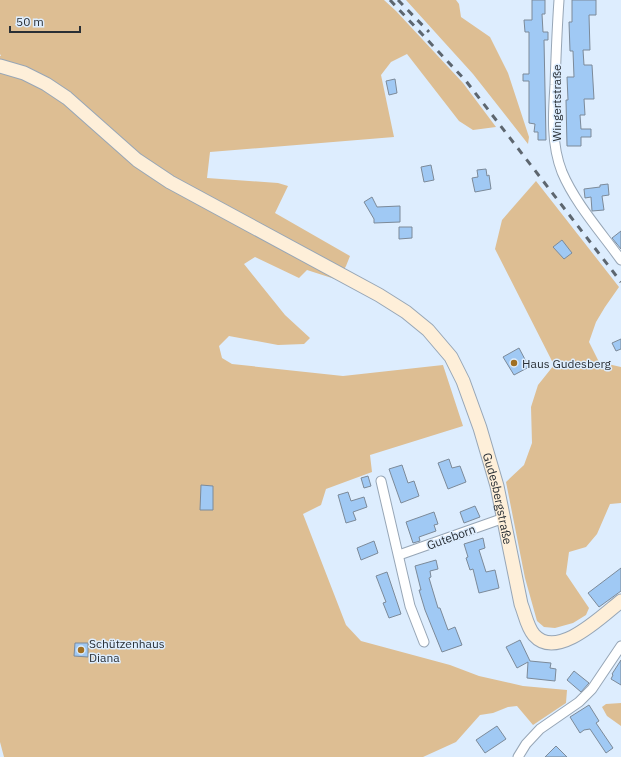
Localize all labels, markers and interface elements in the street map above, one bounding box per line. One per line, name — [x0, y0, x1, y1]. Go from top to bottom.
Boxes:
scale bar — [10, 8, 80, 34]
text: 50 m — [16, 14, 44, 29]
street label: Wingertstraße — [549, 64, 564, 142]
place label: Haus Gudesberg — [522, 356, 612, 371]
marker: Haus Gudesberg — [509, 358, 519, 368]
street label: Gudesbergstraße — [480, 451, 516, 546]
street label: Guteborn — [425, 521, 477, 553]
place label: Schützenhaus Diana — [89, 636, 165, 665]
marker: Schützenhaus Diana — [76, 645, 86, 655]

